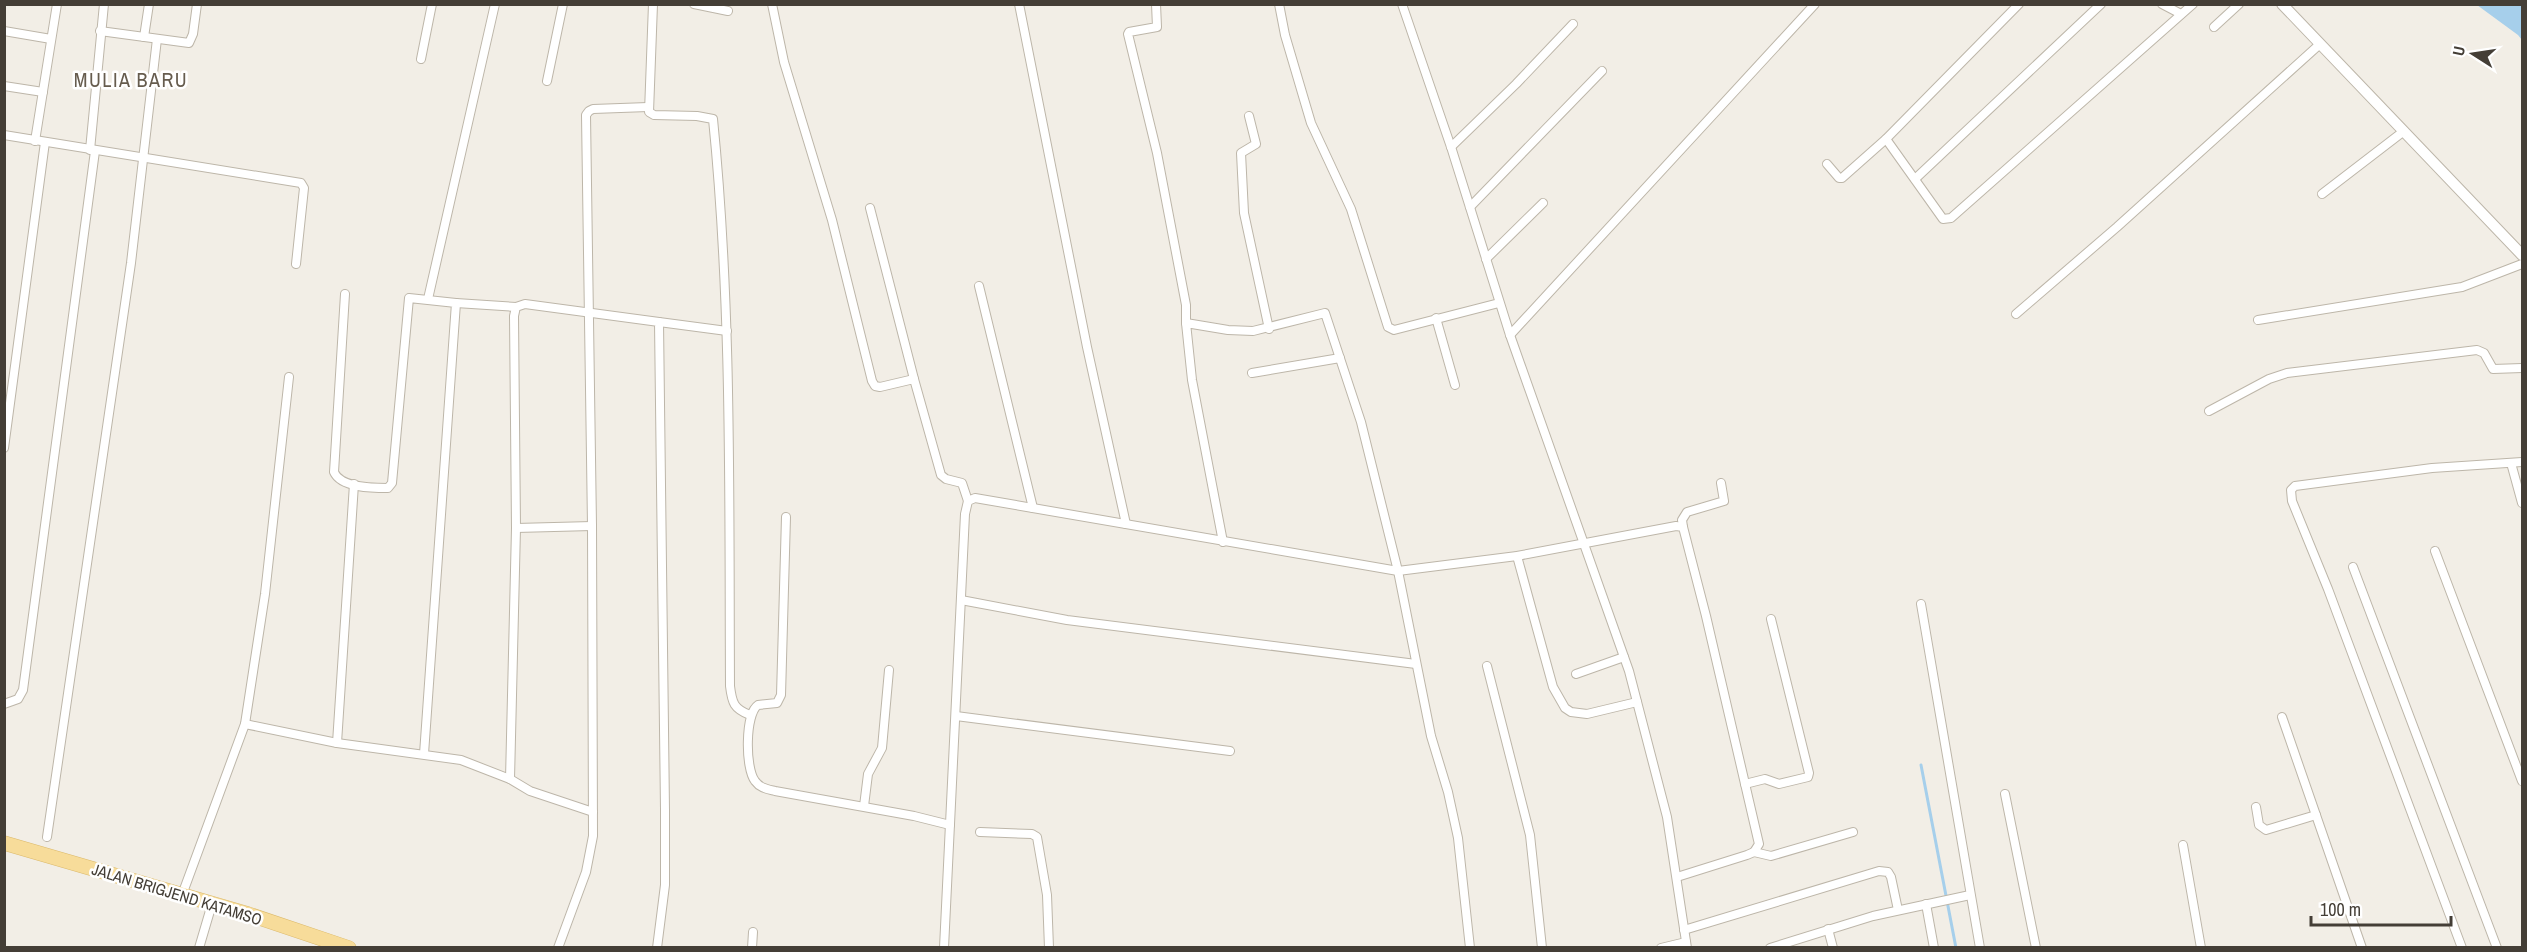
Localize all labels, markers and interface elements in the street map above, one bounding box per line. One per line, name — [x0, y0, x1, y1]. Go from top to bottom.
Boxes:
north arrow — [2443, 24, 2503, 84]
text: U — [2447, 44, 2470, 58]
district label: MULIA BARU — [74, 66, 188, 93]
street label: JALAN BRIGJEND KATAMSO — [89, 858, 265, 930]
scale bar — [2311, 889, 2450, 927]
text: 100 m — [2320, 897, 2361, 922]

